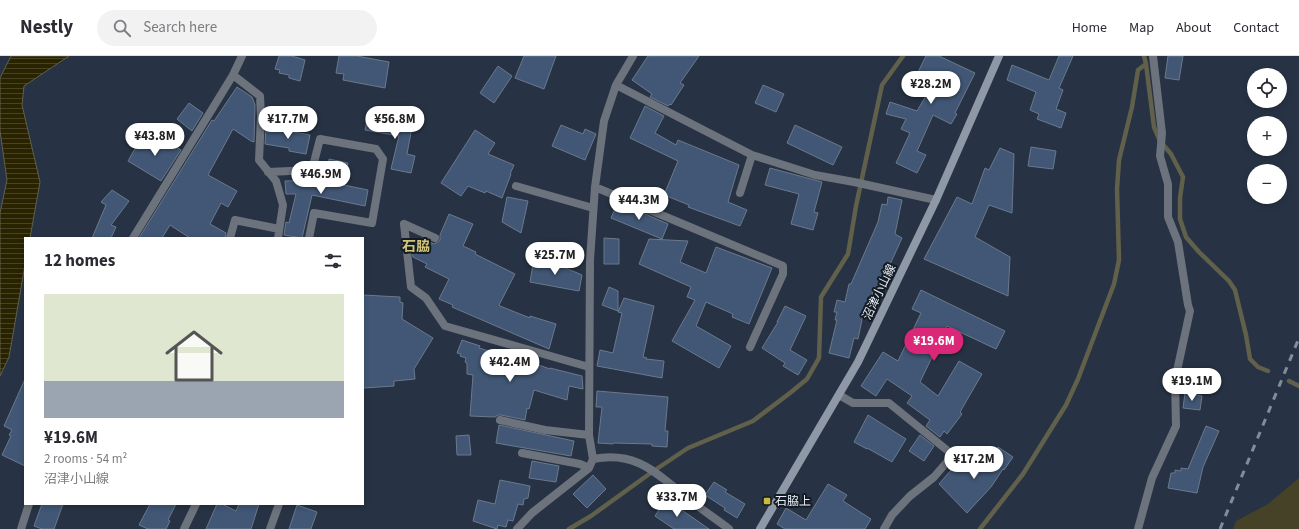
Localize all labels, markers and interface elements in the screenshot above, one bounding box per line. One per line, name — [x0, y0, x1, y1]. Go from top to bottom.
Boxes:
search box — [97, 10, 377, 46]
text: Nestly — [20, 14, 73, 41]
icon: search — [111, 17, 133, 39]
text: Search here — [143, 17, 217, 38]
text: Home — [1072, 18, 1107, 38]
text: Map — [1129, 18, 1154, 38]
text: About — [1176, 18, 1211, 38]
text: Contact — [1233, 18, 1279, 38]
map controls — [1247, 68, 1287, 204]
button: locate — [1247, 68, 1287, 108]
pin: ¥28.2M — [898, 71, 964, 105]
text: ¥28.2M — [910, 75, 952, 93]
pin: ¥17.7M — [255, 106, 321, 140]
pin: ¥56.8M — [362, 106, 428, 140]
text: ¥17.7M — [267, 110, 309, 128]
text: ¥56.8M — [374, 110, 416, 128]
button: + — [1247, 116, 1287, 156]
pin: ¥43.8M — [122, 123, 188, 157]
text: ¥43.8M — [134, 127, 176, 145]
pin: ¥46.9M — [288, 161, 354, 195]
button: − — [1247, 164, 1287, 204]
text: ¥46.9M — [300, 165, 342, 183]
pin: ¥44.3M — [606, 187, 672, 221]
text: ¥44.3M — [618, 191, 660, 209]
district label: 石脇 — [402, 237, 430, 257]
pin: ¥25.7M — [522, 242, 588, 276]
text: ¥25.7M — [534, 246, 576, 264]
text: 12 homes — [44, 249, 115, 273]
icon: filters — [322, 250, 344, 272]
street label: 沼津小山線 — [859, 262, 900, 323]
icon: home — [158, 320, 230, 392]
pin: ¥19.6M — [901, 328, 967, 362]
text: ¥19.6M — [913, 332, 955, 350]
pin: ¥42.4M — [477, 349, 543, 383]
text: ¥42.4M — [489, 353, 531, 371]
pin: ¥19.1M — [1159, 368, 1225, 402]
text: ¥19.1M — [1171, 372, 1213, 390]
text: ¥19.6M — [44, 426, 98, 450]
pin: ¥17.2M — [941, 446, 1007, 480]
text: 2 rooms · 54 m² — [44, 450, 127, 468]
text: ¥17.2M — [953, 450, 995, 468]
text: 沼津小山線 — [44, 470, 109, 488]
pin: ¥33.7M — [644, 484, 710, 518]
text: ¥33.7M — [656, 488, 698, 506]
place label: 石脇上 — [775, 493, 811, 510]
marker: 石脇上 — [762, 496, 772, 506]

